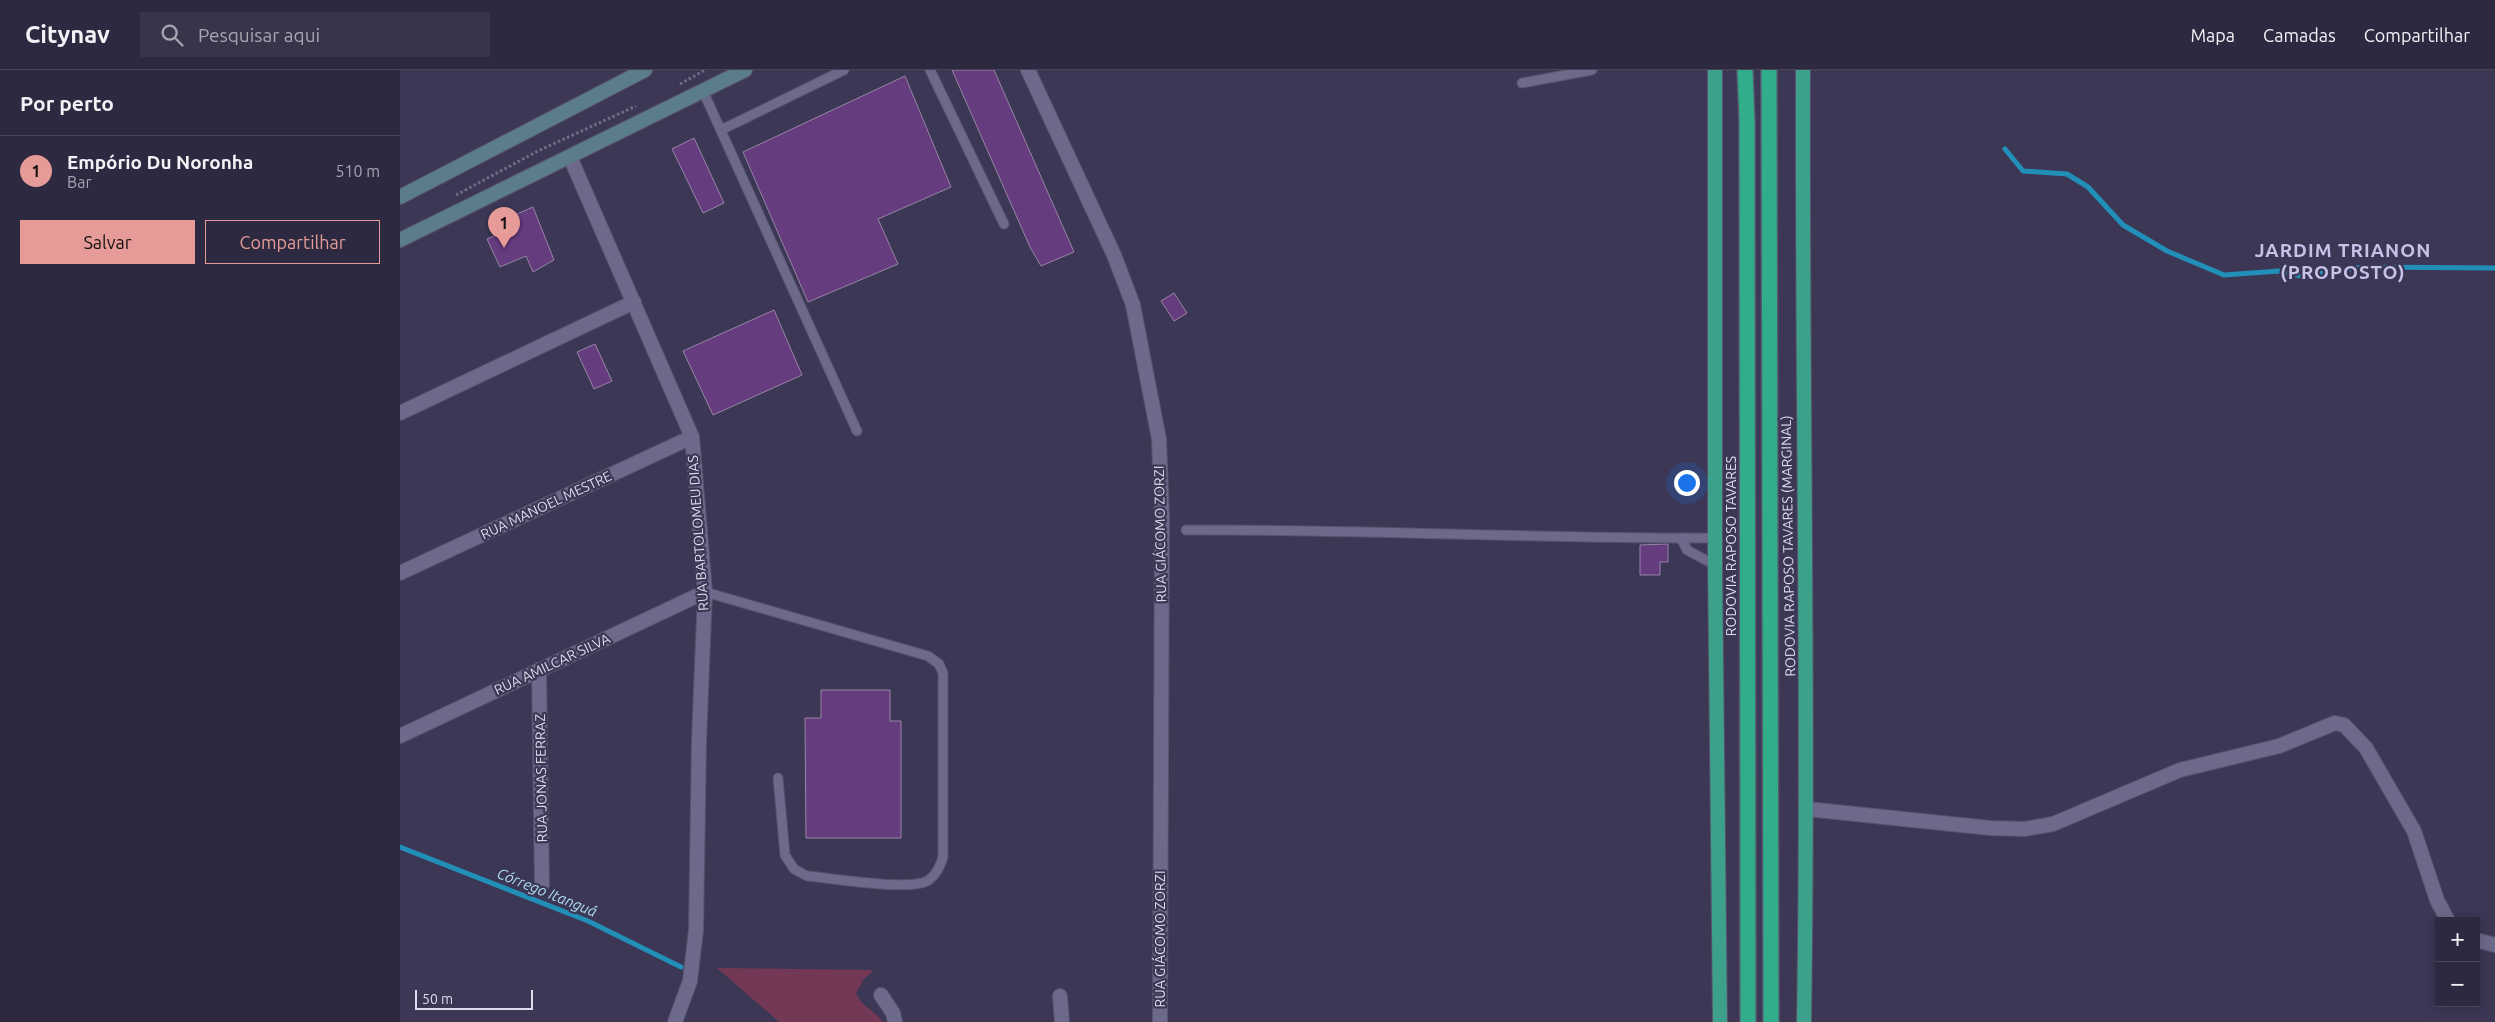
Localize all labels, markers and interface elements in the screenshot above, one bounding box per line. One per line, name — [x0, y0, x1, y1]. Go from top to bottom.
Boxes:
search box — [140, 12, 490, 57]
text: Citynav — [25, 21, 110, 48]
icon: search — [158, 21, 186, 49]
text: Pesquisar aqui — [198, 24, 320, 46]
text: Mapa — [2190, 25, 2235, 45]
text: Camadas — [2263, 25, 2336, 45]
text: Compartilhar — [2364, 25, 2470, 45]
text: Por perto — [20, 91, 114, 115]
text: Empório Du Noronha — [67, 151, 253, 173]
text: 1 — [31, 162, 41, 180]
text: 510 m — [335, 162, 380, 180]
text: Bar — [67, 173, 91, 191]
pin: 1 — [488, 207, 520, 248]
button: Salvar — [20, 220, 195, 264]
button: Compartilhar — [205, 220, 380, 264]
district label: JARDIM TRIANON (PROPOSTO) — [2255, 239, 2431, 283]
street label: RODOVIA RAPOSO TAVARES (MARGINAL) — [1778, 415, 1798, 677]
street label: RUA BARTOLOMEU DIAS — [685, 455, 711, 611]
street label: RODOVIA RAPOSO TAVARES — [1723, 456, 1739, 636]
street label: RUA GIÁCOMO ZORZI — [1150, 465, 1169, 603]
street label: RUA MANOEL MESTRE — [478, 468, 614, 542]
your location — [1674, 470, 1700, 496]
street label: RUA AMILCAR SILVA — [491, 630, 613, 698]
street label: RUA JONAS FERRAZ — [532, 714, 550, 842]
water label: Córrego Itanguá — [495, 864, 599, 920]
street label: RUA GIÁCOMO ZORZI — [1151, 871, 1168, 1007]
map controls — [2435, 917, 2480, 1007]
button: + — [2435, 917, 2480, 962]
button: − — [2435, 962, 2480, 1007]
scale bar — [415, 987, 532, 1010]
text: 50 m — [422, 991, 453, 1007]

